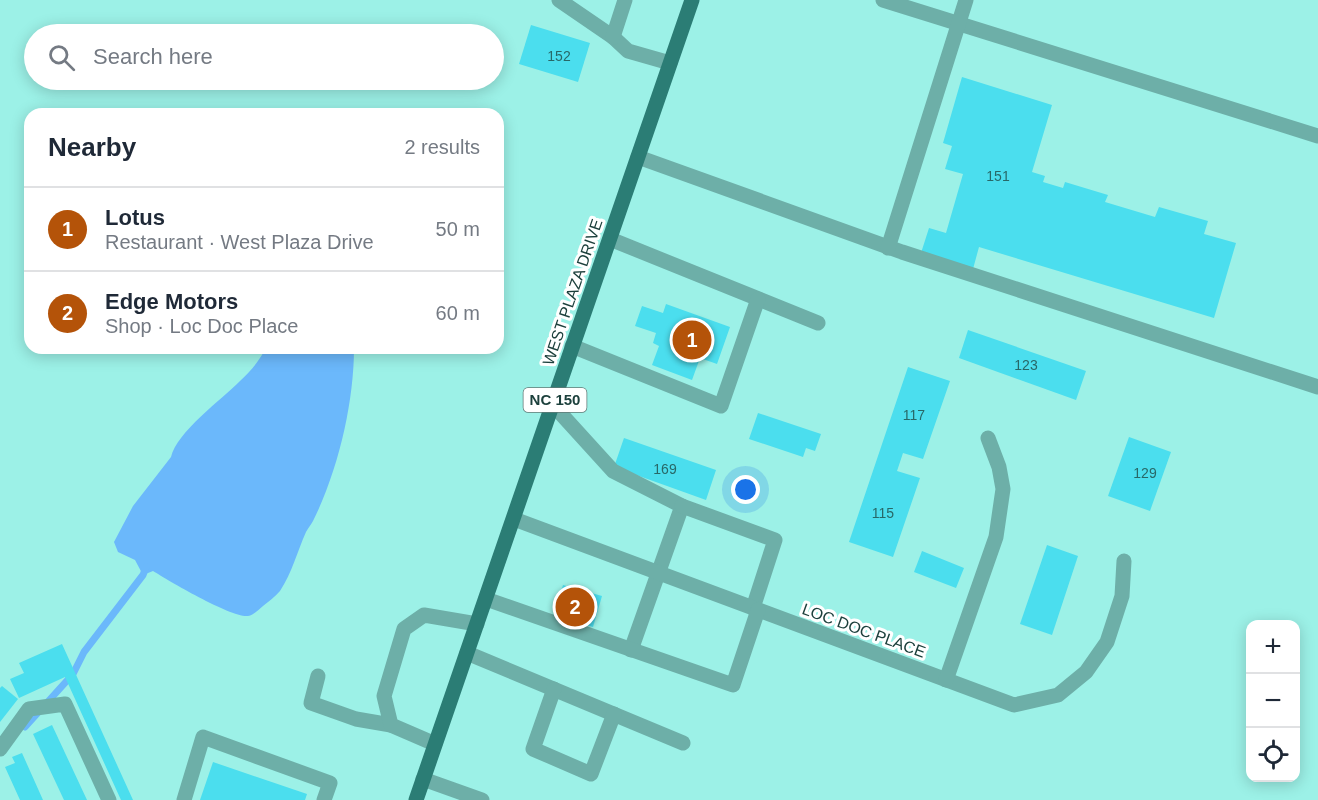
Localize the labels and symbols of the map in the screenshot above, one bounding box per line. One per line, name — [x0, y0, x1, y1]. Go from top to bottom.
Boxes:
house number: 152 — [547, 48, 571, 64]
house number: 151 — [986, 168, 1010, 184]
street label: WEST PLAZA DRIVE — [539, 217, 606, 368]
pin: 1 — [672, 318, 712, 362]
house number: 123 — [1014, 357, 1038, 373]
road number: NC 150 — [524, 388, 586, 412]
house number: 117 — [903, 407, 925, 423]
house number: 169 — [653, 461, 677, 477]
house number: 129 — [1133, 465, 1157, 481]
your location — [731, 475, 760, 504]
house number: 115 — [872, 505, 894, 521]
pin: 2 — [556, 584, 594, 630]
street label: LOC DOC PLACE — [800, 600, 928, 661]

